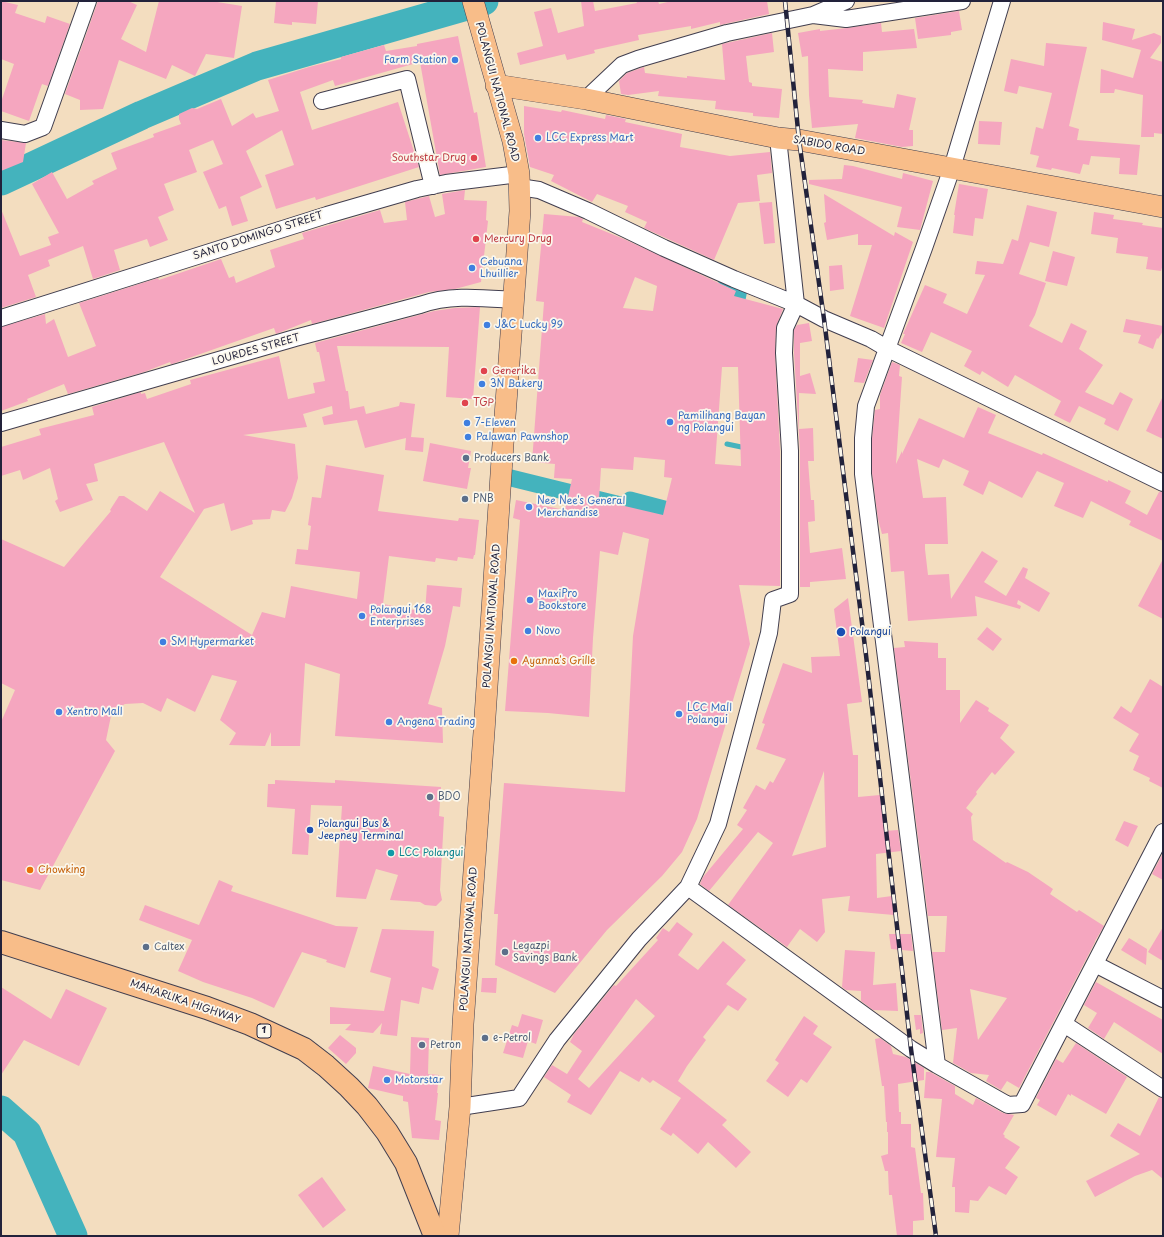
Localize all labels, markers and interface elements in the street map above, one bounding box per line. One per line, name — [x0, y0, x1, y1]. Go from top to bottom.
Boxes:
street label: POLANGUI NATIONAL ROAD — [473, 21, 521, 163]
place label: Farm Station — [384, 54, 447, 66]
marker: Farm Station — [450, 55, 460, 65]
place label: LCC Express Mart — [546, 132, 634, 144]
marker: LCC Express Mart — [533, 133, 543, 143]
street label: SABIDO ROAD — [792, 134, 866, 158]
place label: Southstar Drug — [392, 152, 466, 164]
marker: Southstar Drug — [469, 153, 479, 163]
street label: SANTO DOMINGO STREET — [192, 209, 324, 263]
place label: Mercury Drug — [484, 233, 552, 245]
marker: Mercury Drug — [471, 234, 481, 244]
place label: Cebuana Lhuillier — [480, 256, 522, 280]
marker: Cebuana Lhuillier — [467, 263, 477, 273]
place label: J&C Lucky 99 — [495, 319, 563, 331]
marker: J&C Lucky 99 — [482, 320, 492, 330]
street label: LOURDES STREET — [211, 332, 301, 368]
place label: Generika — [492, 365, 536, 377]
marker: Generika — [479, 366, 489, 376]
place label: 3N Bakery — [490, 378, 543, 390]
marker: 3N Bakery — [477, 379, 487, 389]
place label: TGP — [473, 397, 494, 409]
marker: TGP — [460, 398, 470, 408]
place label: Pamilihang Bayan ng Polangui — [678, 410, 766, 434]
place label: 7-Eleven — [475, 417, 516, 429]
marker: Pamilihang Bayan ng Polangui — [665, 417, 675, 427]
marker: 7-Eleven — [462, 418, 472, 428]
place label: Palawan Pawnshop — [476, 431, 569, 443]
marker: Palawan Pawnshop — [463, 432, 473, 442]
place label: Producers Bank — [474, 452, 549, 464]
marker: Producers Bank — [461, 453, 471, 463]
place label: PNB — [473, 493, 494, 505]
marker: PNB — [460, 494, 470, 504]
place label: Nee Nee's General Merchandise — [537, 495, 625, 518]
marker: Nee Nee's General Merchandise — [524, 502, 534, 512]
street label: POLANGUI NATIONAL ROAD — [481, 544, 503, 688]
place label: MaxiPro Bookstore — [538, 588, 586, 612]
marker: MaxiPro Bookstore — [525, 595, 535, 605]
place label: Polangui 168 Enterprises — [370, 604, 432, 628]
marker: Polangui 168 Enterprises — [357, 611, 367, 621]
place label: Novo — [536, 625, 560, 637]
marker: Novo — [523, 626, 533, 636]
marker: Polangui — [835, 626, 847, 638]
place label: Polangui — [850, 626, 891, 638]
place label: SM Hypermarket — [171, 636, 254, 648]
marker: SM Hypermarket — [158, 637, 168, 647]
place label: Ayanna's Grille — [522, 655, 595, 667]
marker: Ayanna's Grille — [509, 656, 519, 666]
place label: LCC Mall Polangui — [687, 702, 732, 726]
place label: Xentro Mall — [67, 706, 123, 718]
marker: Xentro Mall — [54, 707, 64, 717]
marker: LCC Mall Polangui — [674, 709, 684, 719]
place label: Angena Trading — [397, 716, 475, 728]
marker: Angena Trading — [384, 717, 394, 727]
place label: BDO — [438, 791, 460, 803]
marker: BDO — [425, 792, 435, 802]
place label: Polangui Bus & Jeepney Terminal — [318, 818, 404, 842]
marker: Polangui Bus & Jeepney Terminal — [305, 825, 315, 835]
place label: LCC Polangui — [399, 847, 463, 859]
marker: LCC Polangui — [386, 848, 396, 858]
place label: Chowking — [38, 864, 85, 876]
marker: Chowking — [25, 865, 35, 875]
street label: POLANGUI NATIONAL ROAD — [458, 867, 480, 1011]
place label: Legazpi Savings Bank — [513, 940, 578, 964]
place label: Caltex — [154, 941, 185, 953]
marker: Caltex — [141, 942, 151, 952]
marker: Legazpi Savings Bank — [500, 947, 510, 957]
street label: MAHARLIKA HIGHWAY — [128, 977, 242, 1027]
road number: 1 — [257, 1024, 271, 1038]
place label: e-Petrol — [493, 1032, 531, 1044]
marker: e-Petrol — [480, 1033, 490, 1043]
place label: Petron — [430, 1039, 461, 1051]
marker: Petron — [417, 1040, 427, 1050]
place label: Motorstar — [395, 1074, 443, 1086]
marker: Motorstar — [382, 1075, 392, 1085]

